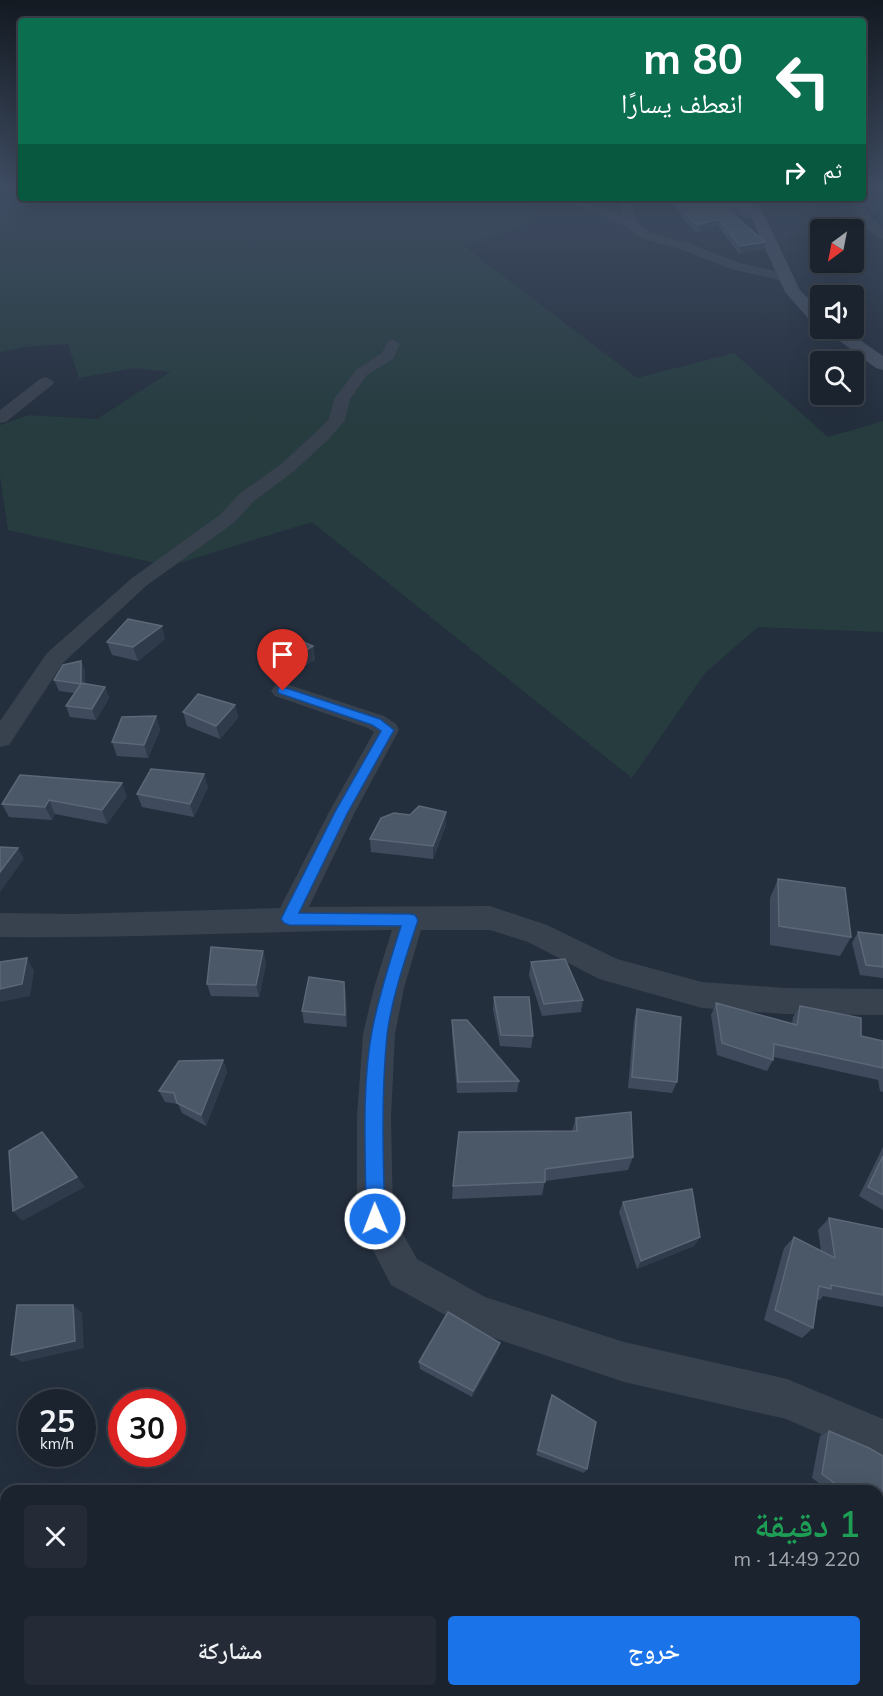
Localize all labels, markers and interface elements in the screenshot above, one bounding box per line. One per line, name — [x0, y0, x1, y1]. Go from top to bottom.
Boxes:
text: 80 m — [643, 32, 743, 85]
icon: left — [764, 42, 842, 120]
text: انعطف يسارًا — [621, 86, 743, 120]
icon: right — [778, 156, 811, 189]
text: ثم — [823, 156, 842, 184]
north arrow — [810, 219, 864, 273]
map controls — [810, 219, 864, 405]
button: sound — [810, 285, 864, 339]
button: search — [810, 351, 864, 405]
pin — [257, 629, 308, 691]
icon: arrive — [266, 638, 299, 671]
position arrow — [343, 1187, 407, 1251]
speed limit sign: 30 — [108, 1389, 186, 1467]
text: 25 — [39, 1402, 75, 1440]
text: km/h — [40, 1434, 74, 1453]
text: 1 دقيقة — [754, 1501, 860, 1546]
button: close — [24, 1505, 87, 1568]
text: 220 m · 14:49 — [734, 1546, 860, 1571]
button: مشاركة — [24, 1616, 436, 1685]
button: خروج — [448, 1616, 860, 1685]

